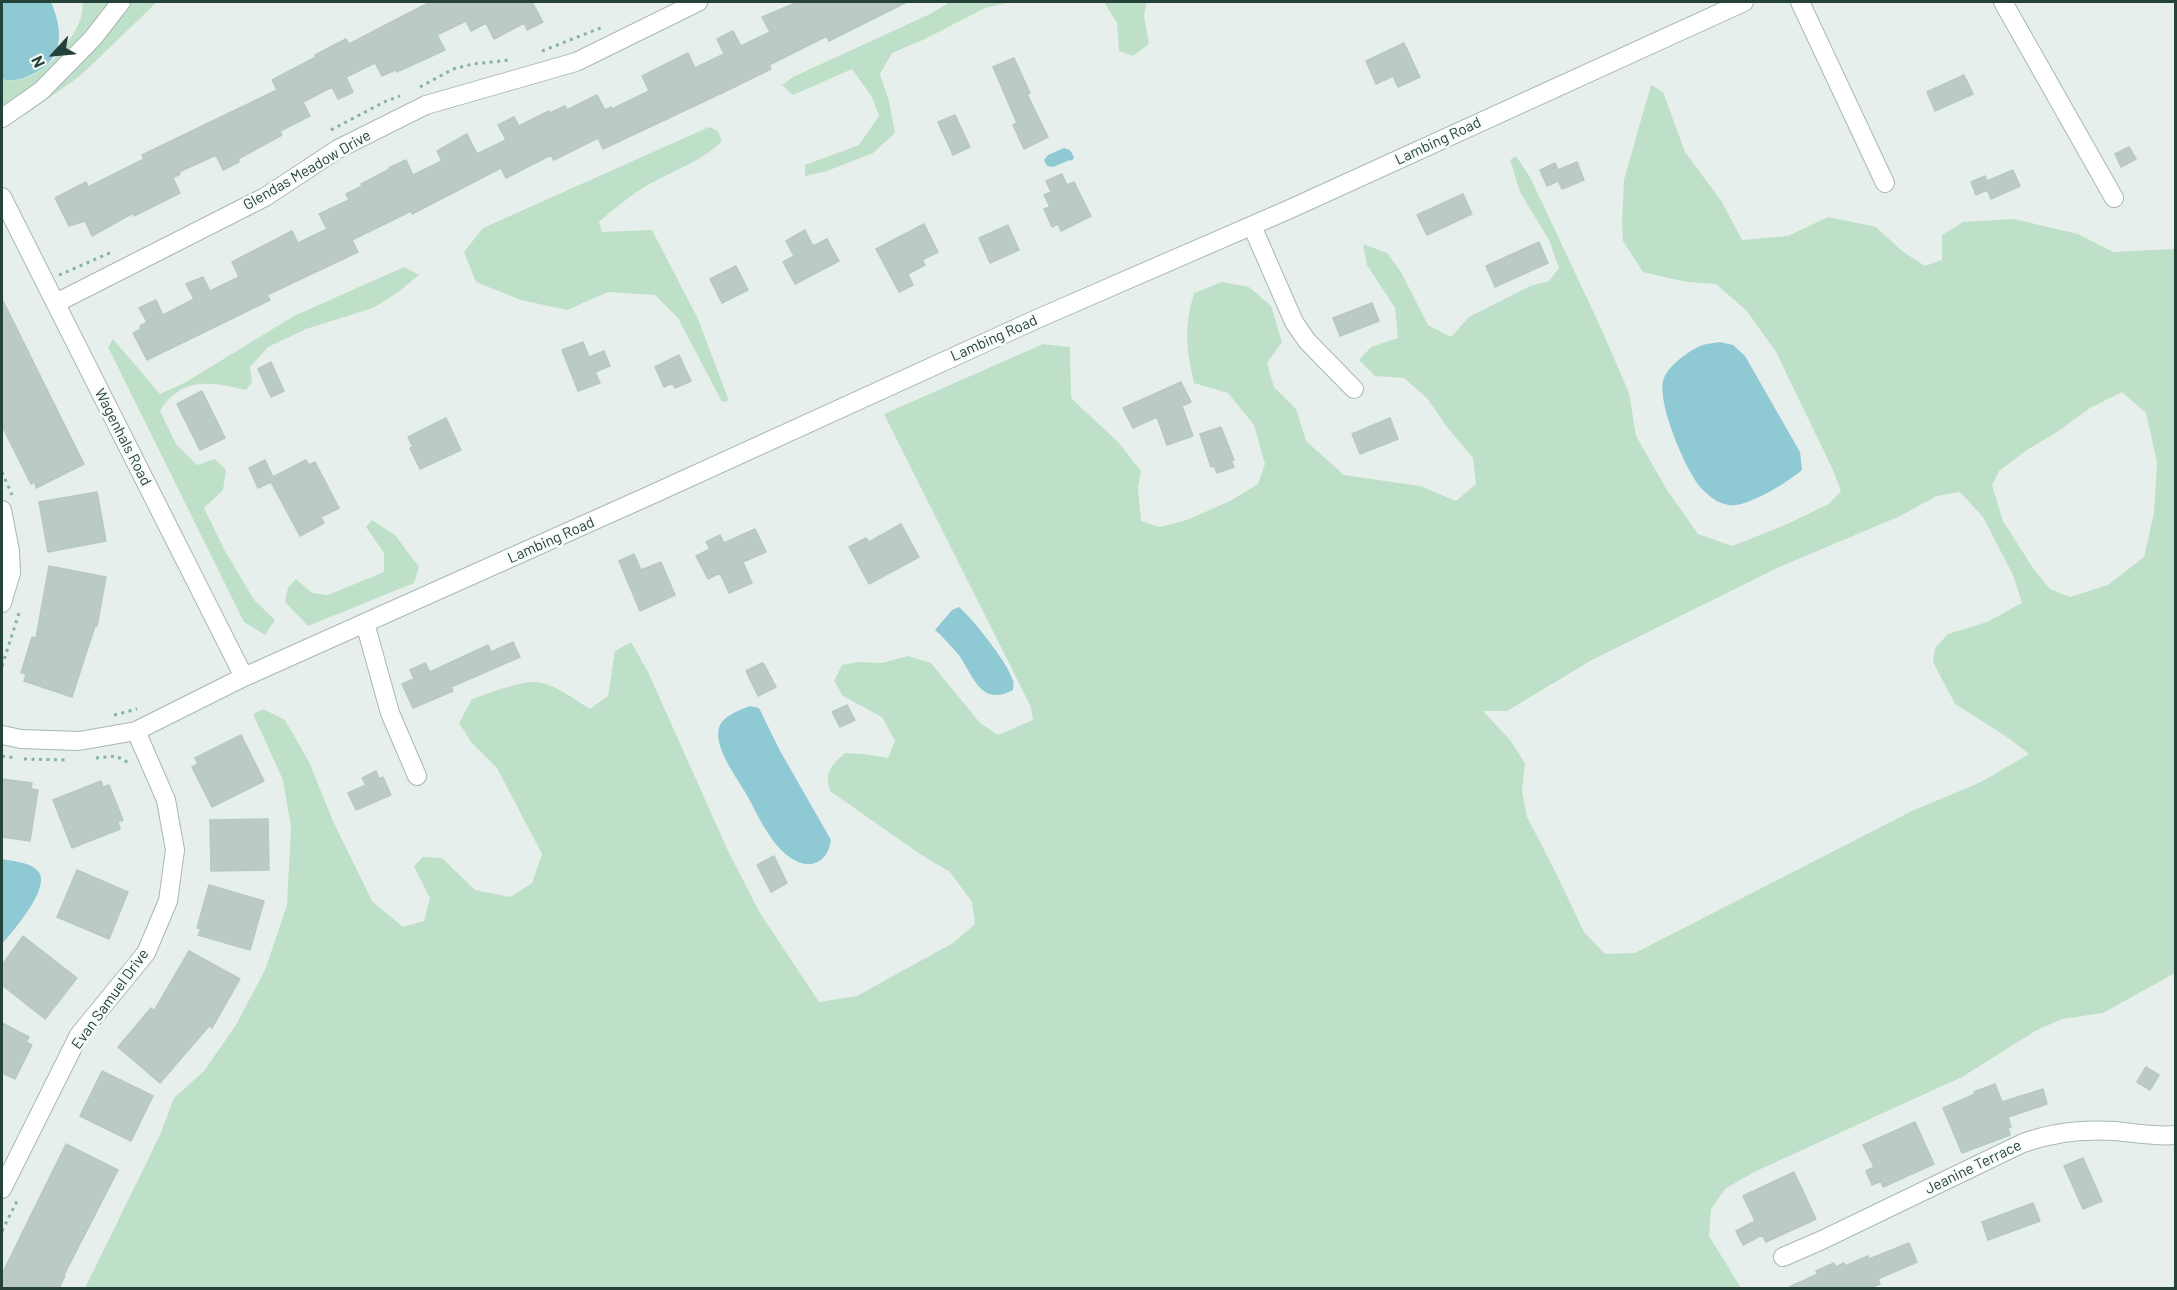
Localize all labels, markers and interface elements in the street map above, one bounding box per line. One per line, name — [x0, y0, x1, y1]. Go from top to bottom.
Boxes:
north arrow — [24, 24, 84, 84]
text: N — [27, 53, 48, 71]
street label: Lambing Road — [1392, 113, 1484, 169]
street label: Glendas Meadow Drive — [240, 126, 374, 214]
street label: Lambing Road — [948, 311, 1040, 365]
street label: Wagenhals Road — [91, 385, 155, 489]
street label: Lambing Road — [505, 513, 597, 567]
street label: Evan Samuel Drive — [68, 945, 152, 1053]
street label: Jeanine Terrace — [1922, 1136, 2024, 1198]

